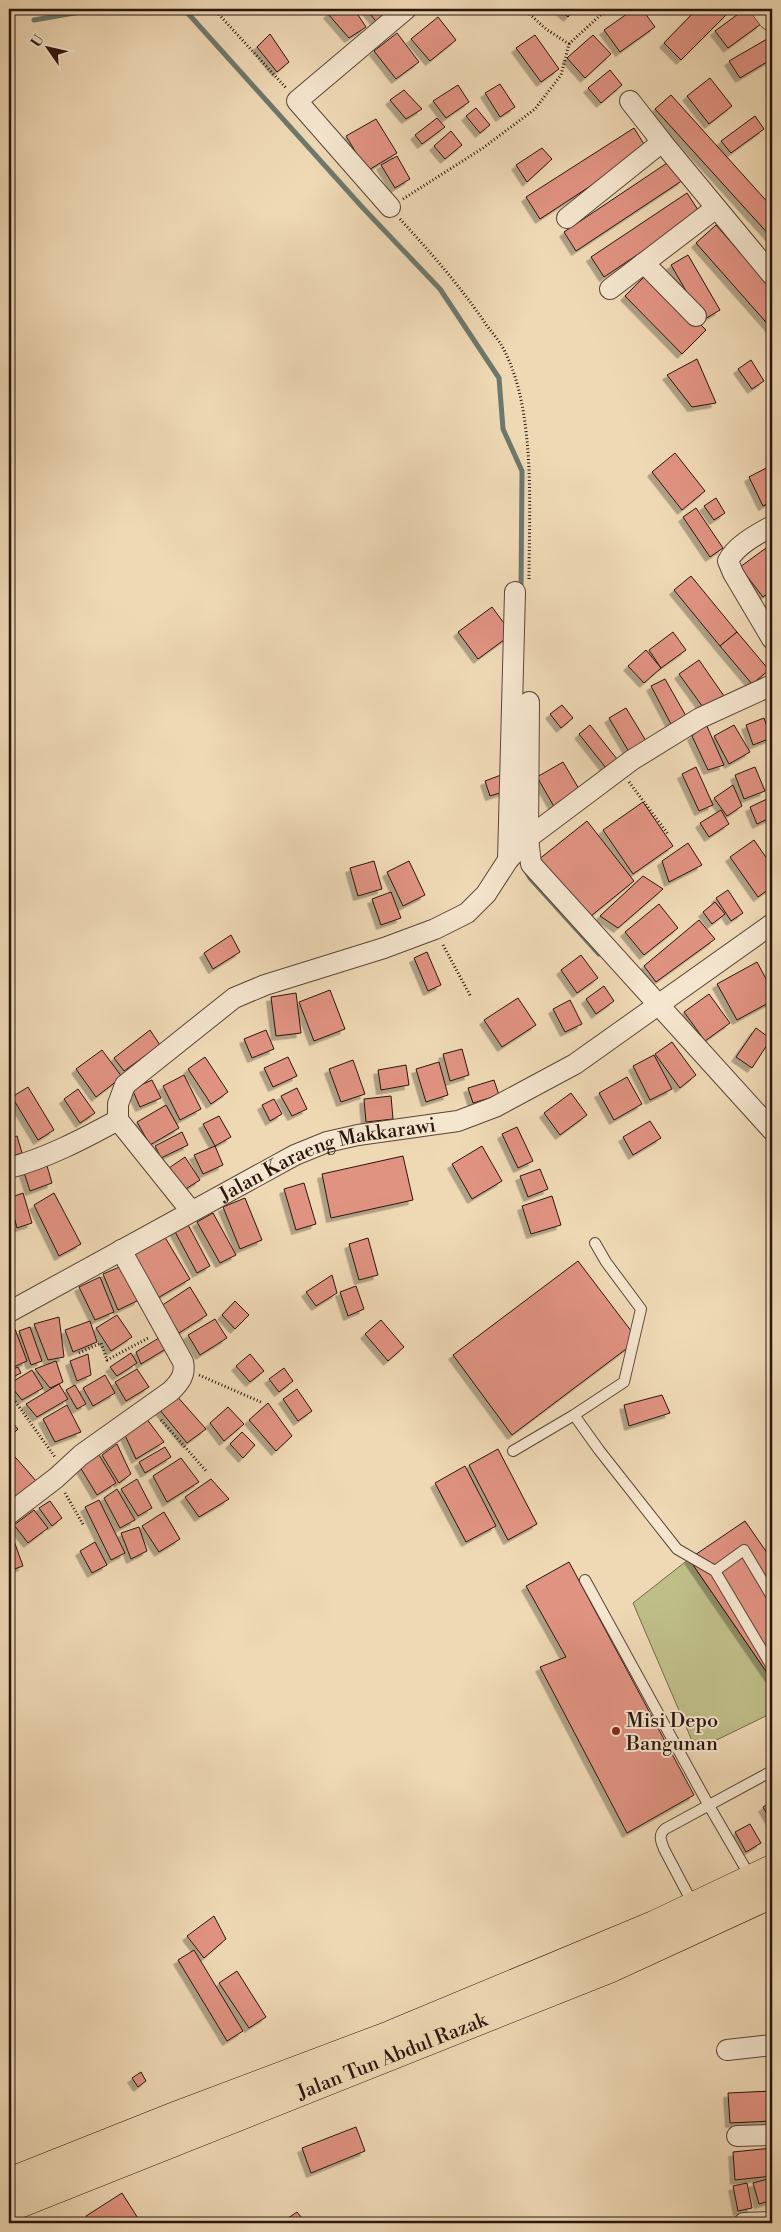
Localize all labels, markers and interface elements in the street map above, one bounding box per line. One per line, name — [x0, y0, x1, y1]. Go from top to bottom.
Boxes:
north arrow — [22, 22, 72, 72]
text: U — [28, 32, 49, 51]
street label: Jalan Karaeng Makkarawi — [214, 1113, 438, 1209]
place label: Misi Depo Bangunan — [625, 1709, 718, 1757]
marker: Misi Depo Bangunan — [610, 1725, 622, 1737]
street label: Jalan Tun Abdul Razak — [293, 2007, 493, 2106]

